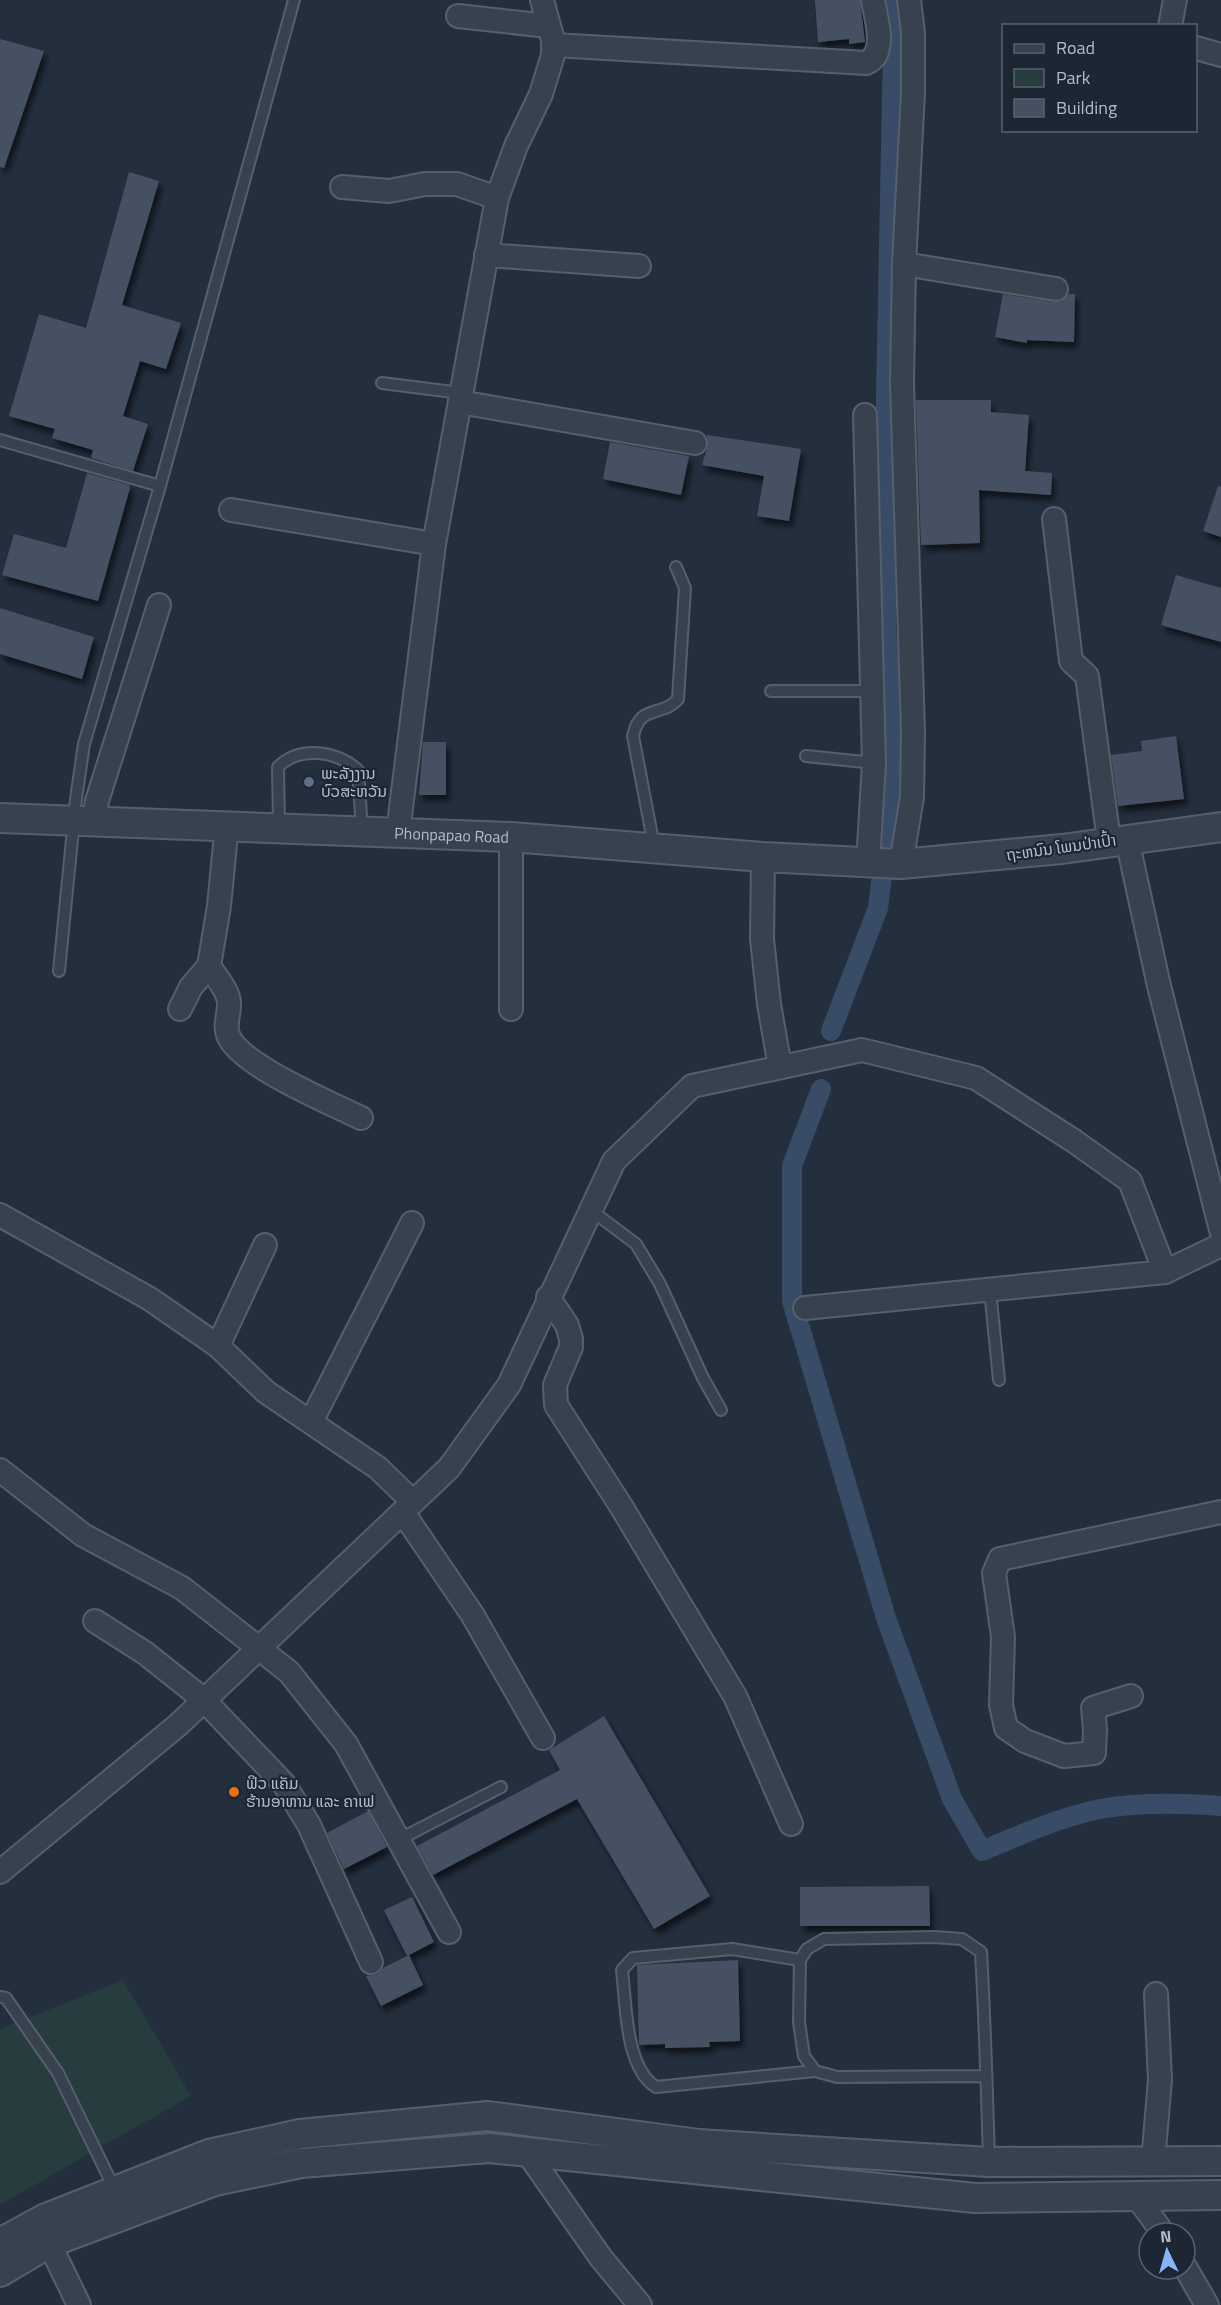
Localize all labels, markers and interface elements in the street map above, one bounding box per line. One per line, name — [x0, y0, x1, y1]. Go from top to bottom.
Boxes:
legend — [1002, 24, 1197, 132]
text: Road — [1056, 34, 1095, 61]
text: Park — [1056, 64, 1091, 91]
text: Building — [1056, 94, 1117, 121]
place label: ພະລັງງານ ບົວສະຫວັນ — [321, 761, 387, 803]
marker: ພະລັງງານ ບົວສະຫວັນ — [302, 775, 316, 789]
street label: Phonpapao Road — [394, 821, 509, 849]
street label: ຖະຫນົນ ໂພນປ່າເປົ້າ — [1004, 827, 1118, 867]
place label: ຟິວ ແຄັມ ຮ້ານອາຫານ ແລະ ຄາເຟ — [246, 1771, 375, 1813]
marker: ຟິວ ແຄັມ ຮ້ານອາຫານ ແລະ ຄາເຟ — [227, 1785, 241, 1799]
north arrow — [1137, 2221, 1197, 2281]
text: N — [1159, 2224, 1172, 2248]

